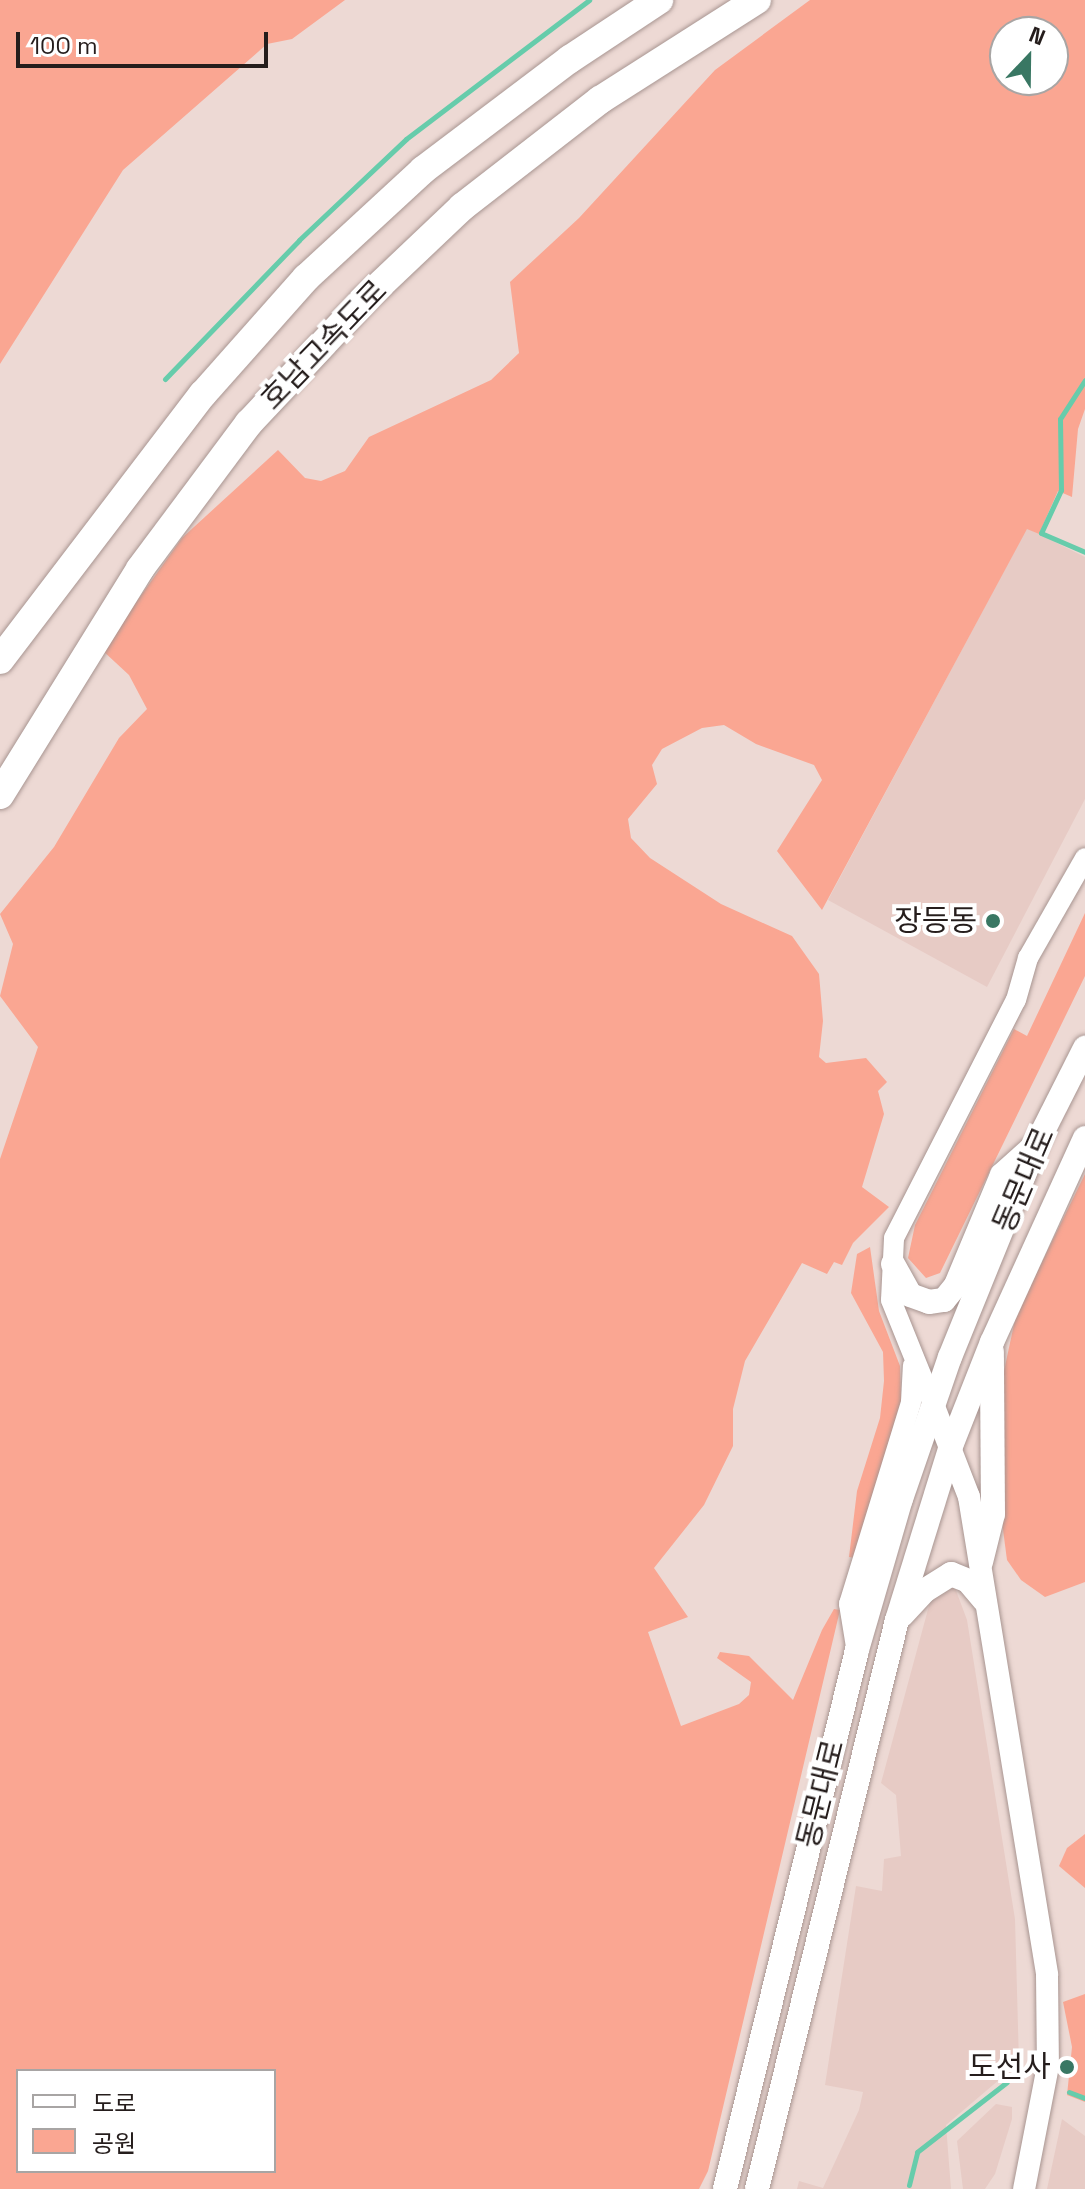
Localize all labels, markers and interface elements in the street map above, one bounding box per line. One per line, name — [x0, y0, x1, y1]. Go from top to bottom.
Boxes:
scale bar — [20, 16, 272, 66]
north arrow — [989, 16, 1069, 96]
text: N — [1025, 20, 1049, 51]
text: 100 m — [30, 30, 98, 61]
street label: 호남고속도로 — [254, 273, 394, 417]
place label: 장등동 — [894, 903, 977, 939]
marker: 장등동 — [984, 912, 1002, 930]
street label: 동문대로 — [986, 1122, 1062, 1238]
street label: 동문대로 — [790, 1736, 852, 1852]
place label: 도선사 — [968, 2049, 1051, 2085]
marker: 도선사 — [1058, 2058, 1076, 2076]
legend — [16, 2069, 276, 2173]
text: 도로 — [92, 2088, 136, 2119]
text: 공원 — [92, 2128, 136, 2159]

